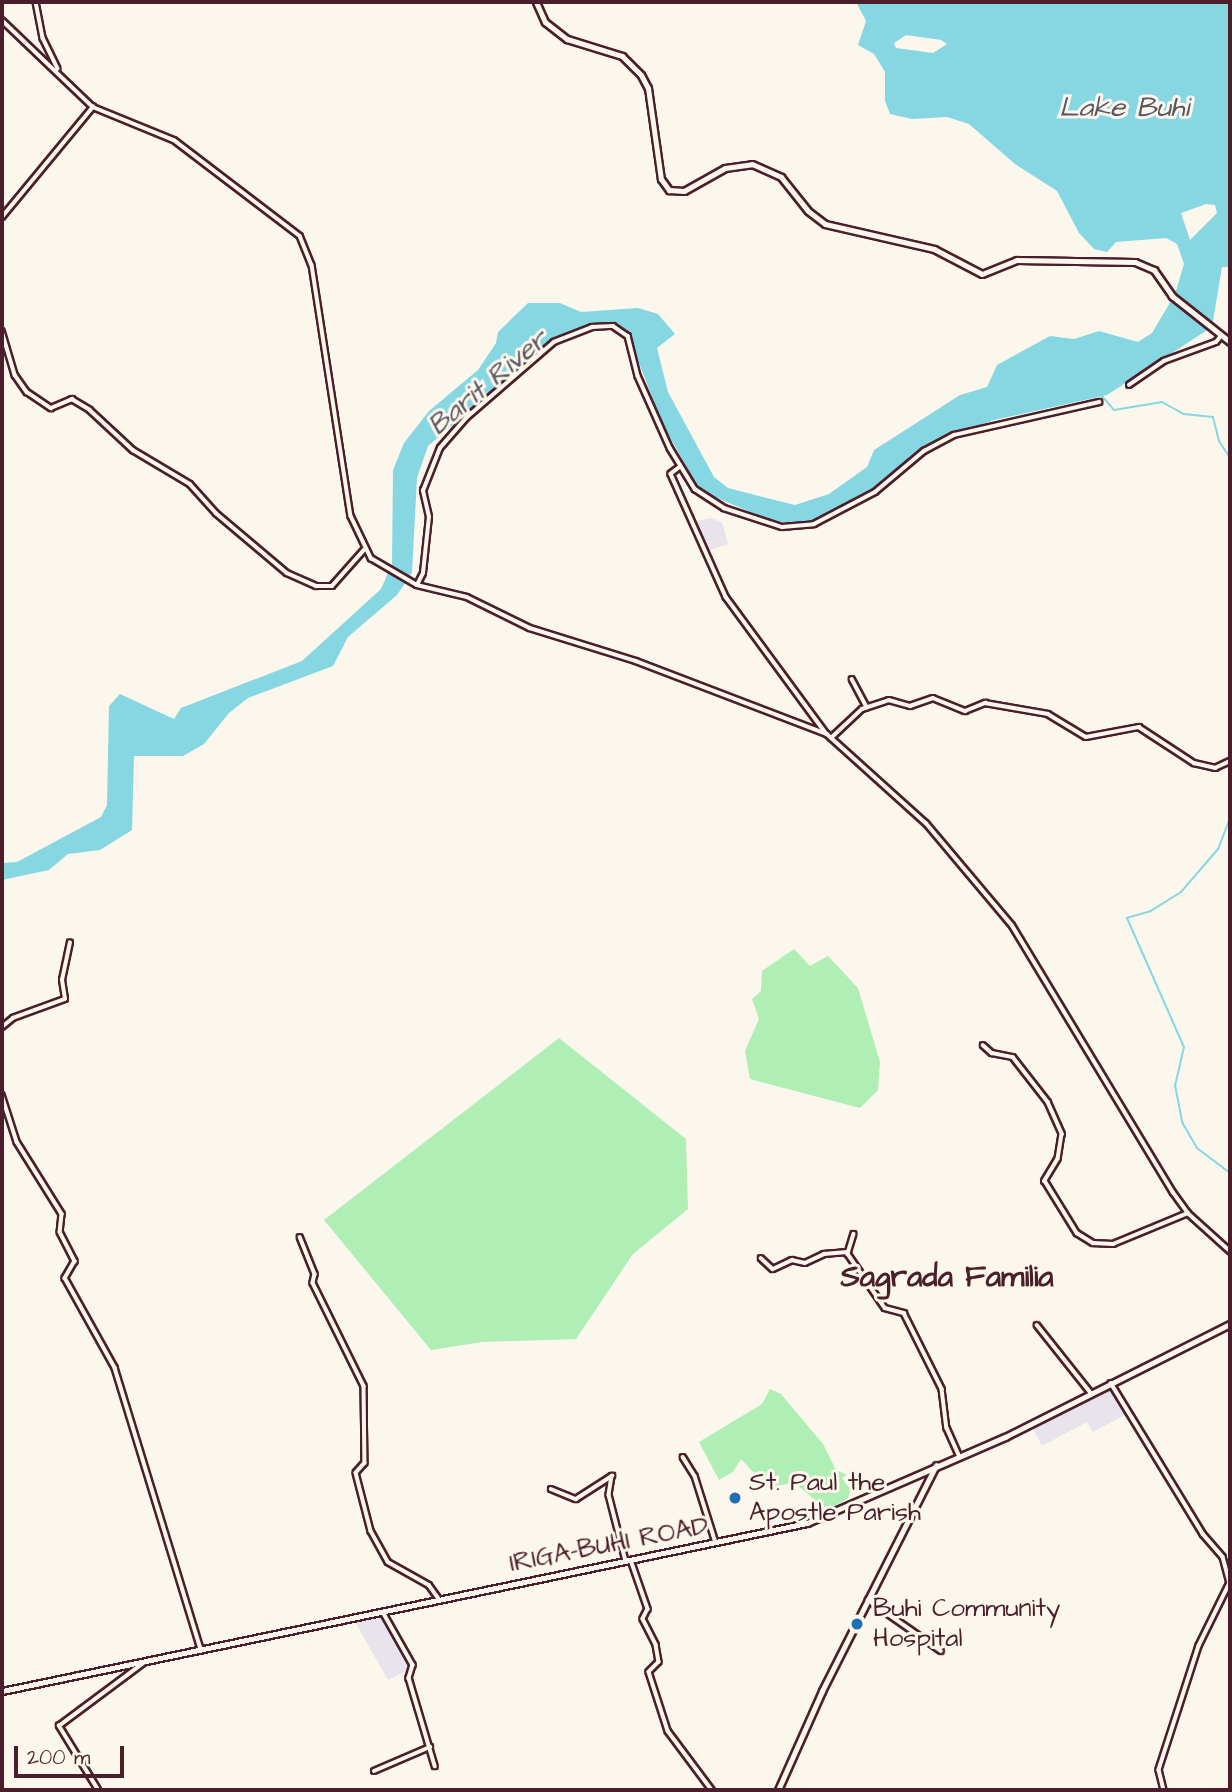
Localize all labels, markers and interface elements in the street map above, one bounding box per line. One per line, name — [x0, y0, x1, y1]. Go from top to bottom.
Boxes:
water label: Lake Buhi — [1059, 91, 1189, 125]
water label: Barit River — [421, 323, 555, 443]
district label: Sagrada Familia — [841, 1259, 1053, 1295]
place label: St. Paul the Apostle Parish — [749, 1467, 921, 1528]
marker: St. Paul the Apostle Parish — [727, 1490, 743, 1506]
street label: IRIGA-BUHI ROAD — [507, 1510, 711, 1580]
place label: Buhi Community Hospital — [873, 1593, 1060, 1654]
marker: Buhi Community Hospital — [847, 1614, 867, 1634]
scale bar — [18, 1732, 128, 1776]
text: 200 m — [27, 1743, 90, 1772]

